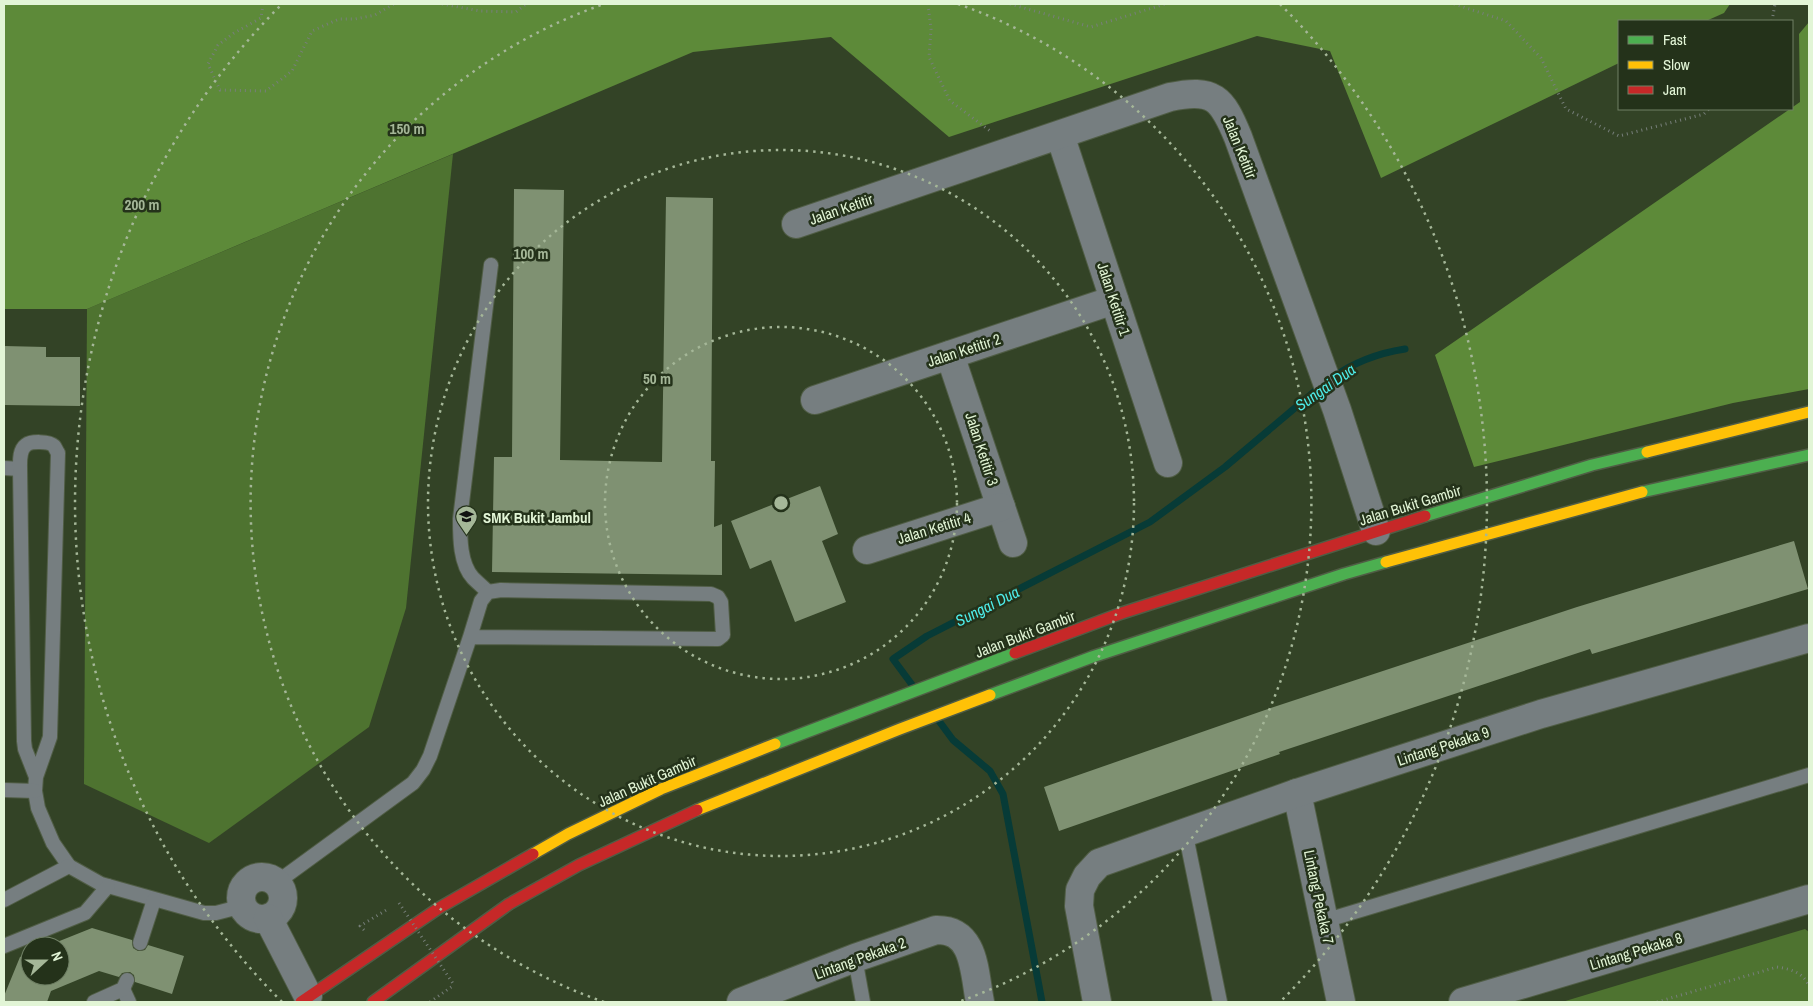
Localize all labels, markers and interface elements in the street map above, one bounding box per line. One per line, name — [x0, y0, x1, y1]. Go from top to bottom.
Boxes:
legend — [1618, 20, 1793, 110]
text: Fast — [1663, 29, 1687, 50]
text: Slow — [1663, 54, 1690, 75]
text: Jam — [1663, 79, 1686, 100]
street label: Jalan Ketitir — [1218, 113, 1262, 181]
text: 150 m — [390, 118, 424, 139]
street label: Jalan Ketitir — [807, 188, 875, 230]
text: 200 m — [125, 194, 159, 215]
text: 100 m — [514, 243, 548, 264]
street label: Jalan Ketitir 1 — [1092, 260, 1136, 338]
street label: Jalan Ketitir 2 — [925, 328, 1003, 372]
water label: Sungai Dua — [1290, 358, 1360, 416]
text: 50 m — [643, 368, 671, 389]
street label: Jalan Ketitir 3 — [960, 410, 1004, 488]
street label: Jalan Bukit Gambir — [1357, 480, 1463, 530]
centre of rings — [772, 494, 790, 512]
school or university icon: SMK Bukit Jambul — [455, 505, 479, 536]
place label: SMK Bukit Jambul — [483, 507, 591, 528]
street label: Jalan Ketitir 4 — [895, 507, 974, 549]
water label: Sungai Dua — [951, 580, 1023, 632]
street label: Jalan Bukit Gambir — [972, 605, 1078, 663]
street label: Lintang Pekaka 9 — [1394, 721, 1492, 771]
street label: Jalan Bukit Gambir — [595, 750, 699, 812]
street label: Lintang Pekaka 7 — [1299, 848, 1339, 946]
street label: Lintang Pekaka 8 — [1587, 927, 1685, 975]
street label: Lintang Pekaka 2 — [811, 932, 909, 984]
north arrow — [20, 936, 70, 986]
text: N — [47, 949, 67, 963]

